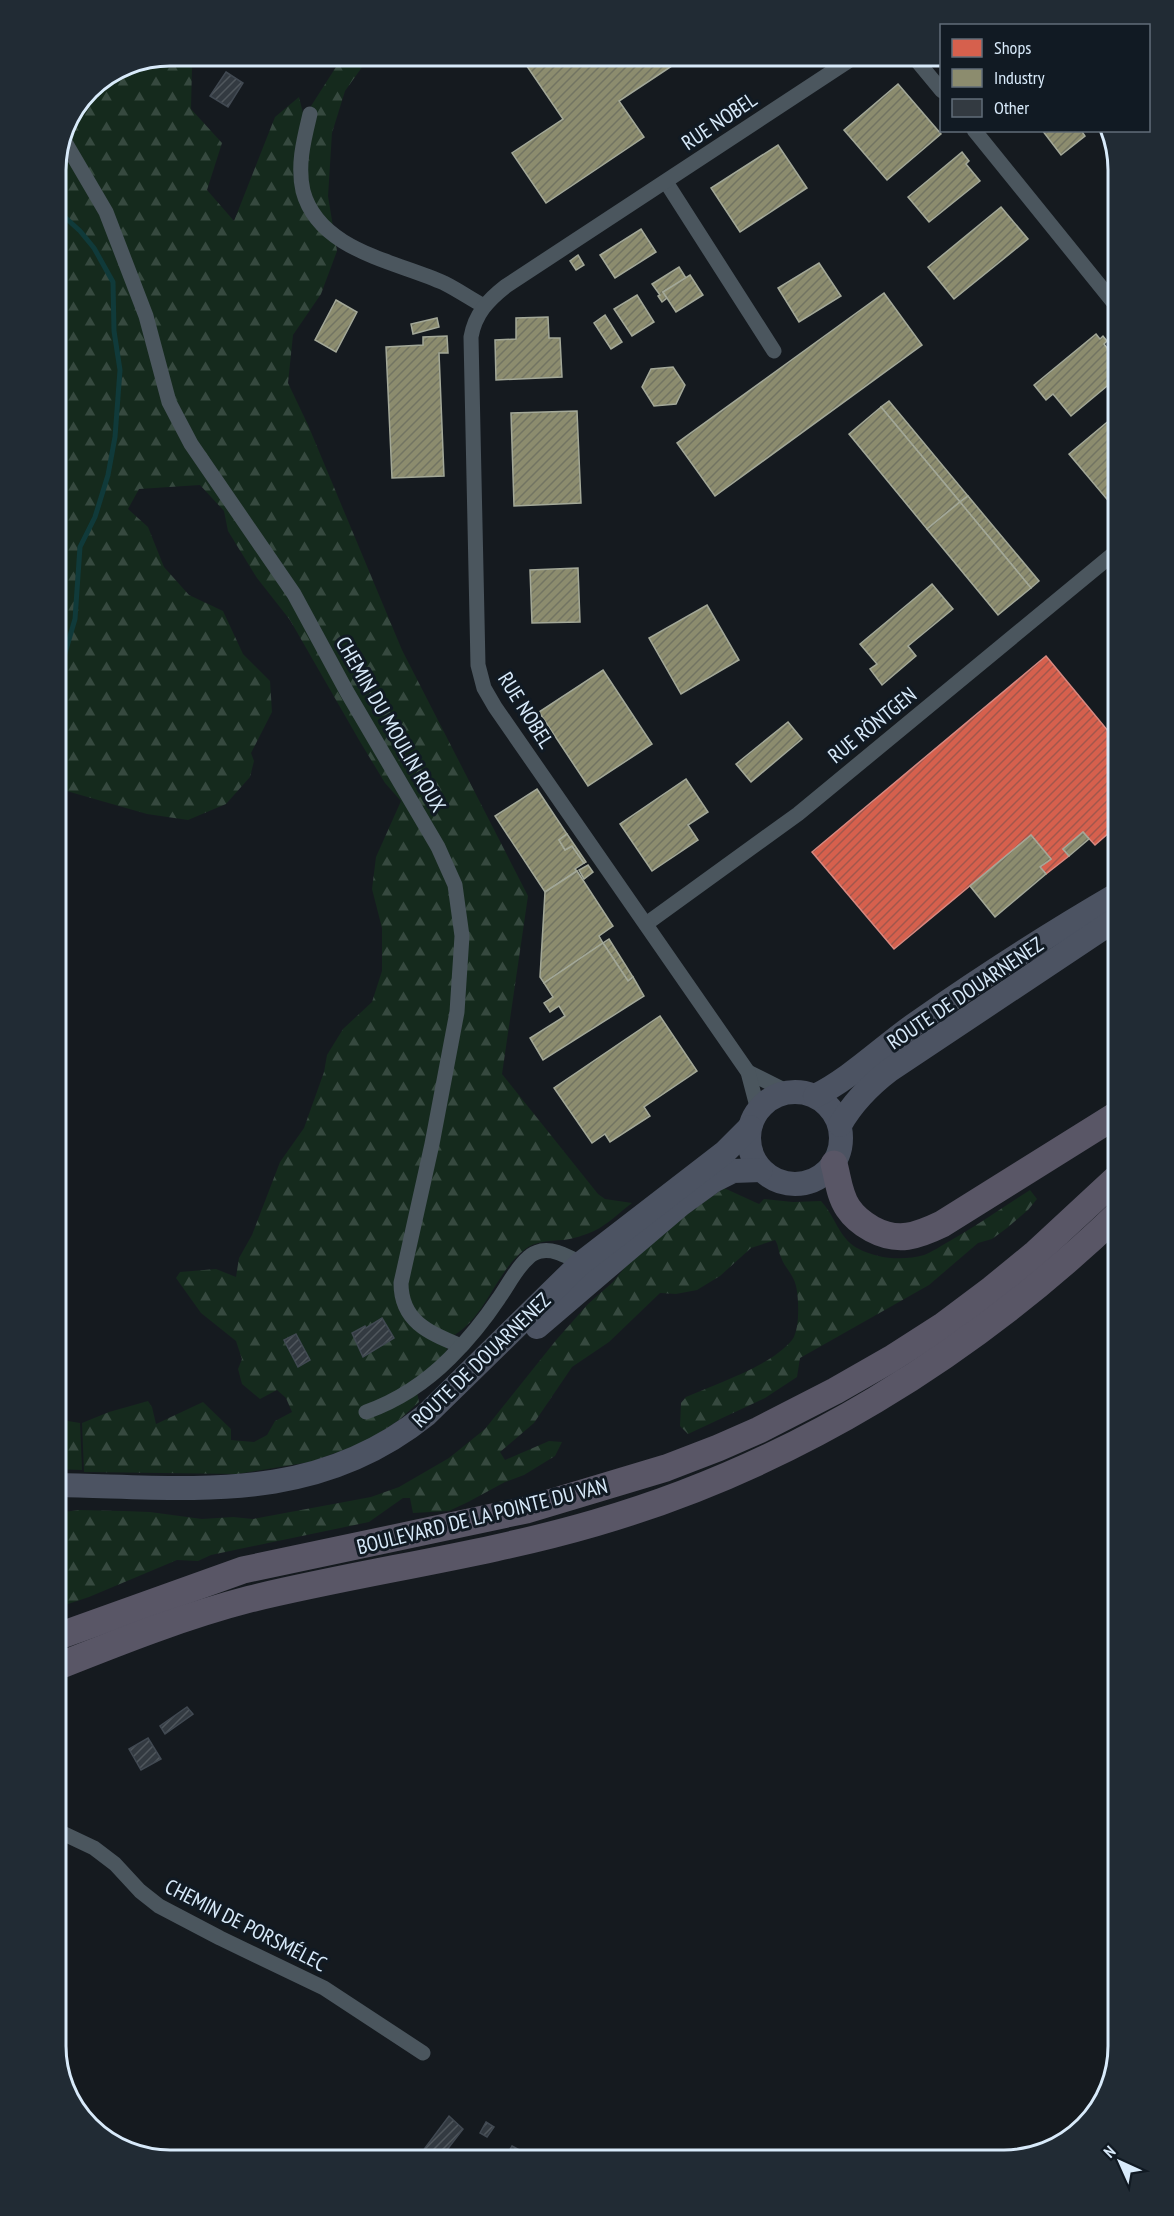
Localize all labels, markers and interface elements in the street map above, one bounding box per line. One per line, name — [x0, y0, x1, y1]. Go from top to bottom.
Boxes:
legend — [940, 24, 1150, 132]
text: Shops — [994, 36, 1031, 59]
text: Industry — [994, 66, 1045, 89]
street label: RUE NOBEL — [676, 86, 762, 156]
text: Other — [994, 96, 1029, 119]
street label: CHEMIN DU MOULIN ROUX — [330, 632, 452, 817]
street label: RUE NOBEL — [492, 667, 560, 753]
street label: RUE RÖNTGEN — [822, 681, 922, 769]
street label: ROUTE DE DOUARNENEZ — [882, 931, 1048, 1055]
street label: ROUTE DE DOUARNENEZ — [406, 1287, 556, 1433]
street label: BOULEVARD DE LA POINTE DU VAN — [354, 1472, 610, 1560]
street label: CHEMIN DE PORSMÉLEC — [161, 1873, 332, 1978]
north arrow — [1090, 2132, 1150, 2192]
text: N — [1099, 2141, 1120, 2162]

